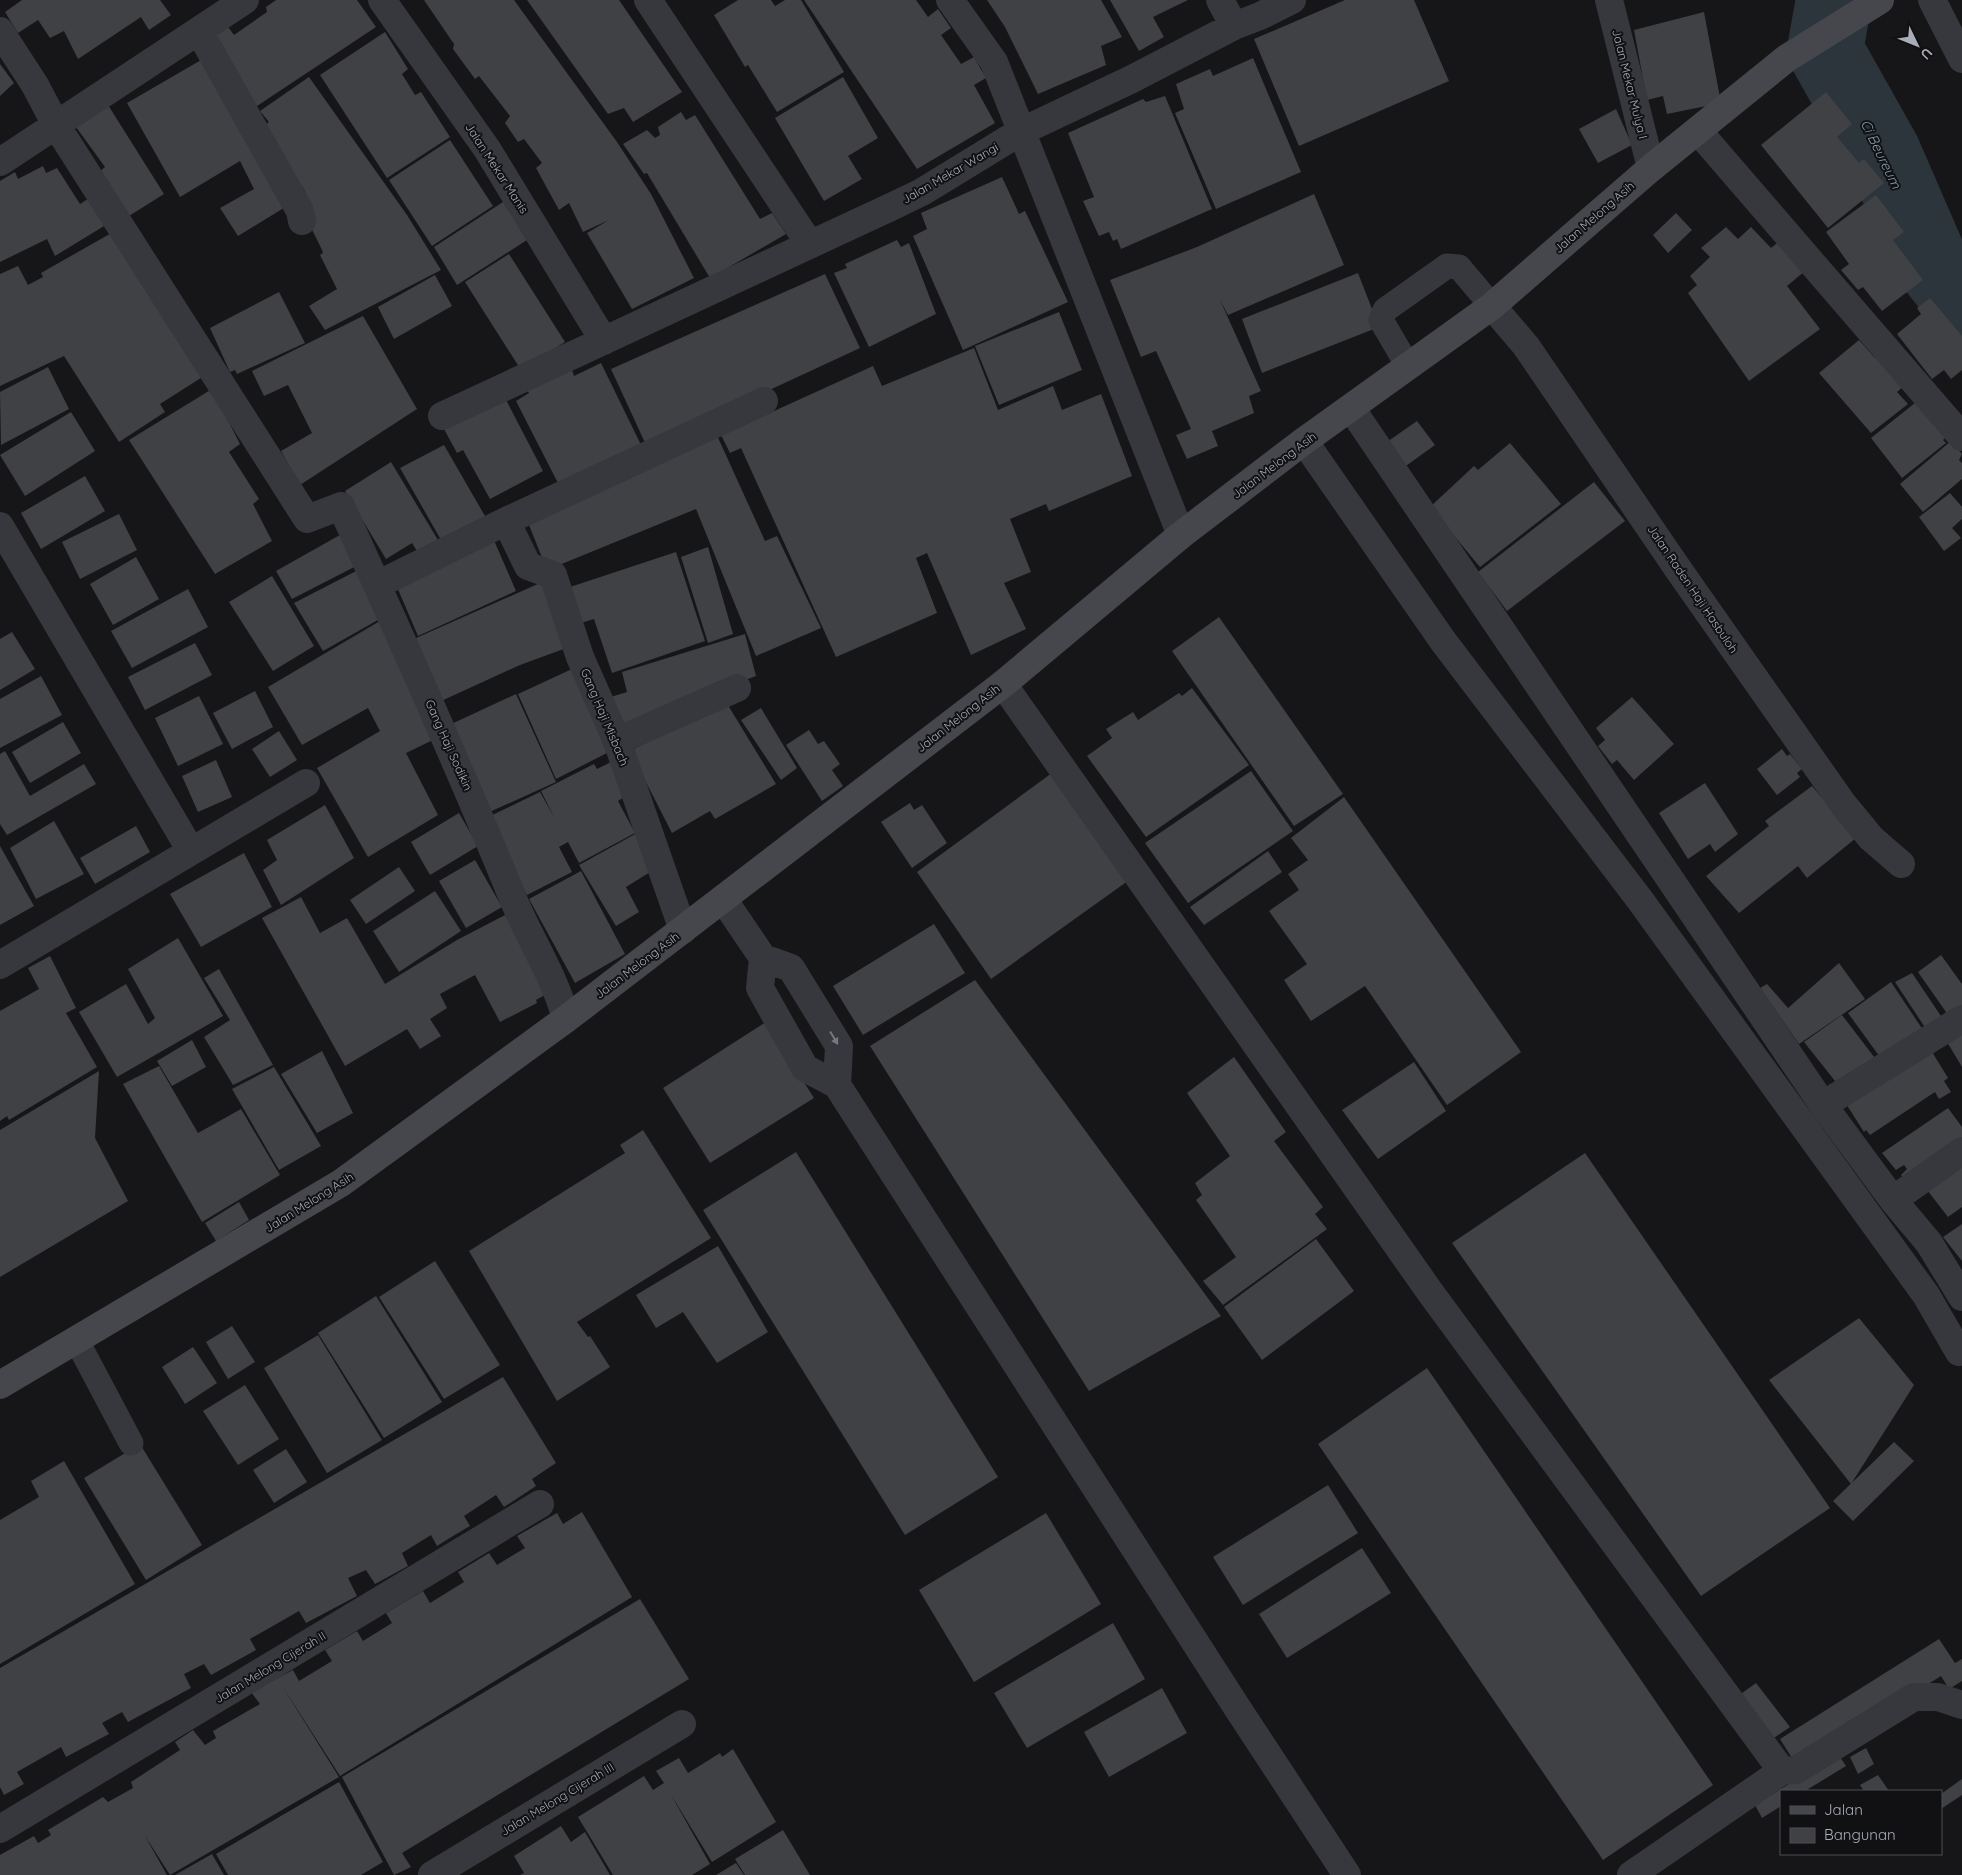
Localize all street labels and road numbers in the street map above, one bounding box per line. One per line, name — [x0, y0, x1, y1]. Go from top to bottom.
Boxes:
street label: Jalan Mekar Mulya I — [1609, 28, 1651, 140]
street label: Jalan Mekar Manis — [462, 120, 532, 216]
street label: Jalan Mekar Wangi — [899, 139, 1001, 207]
street label: Jalan Melong Asih — [1551, 178, 1637, 256]
street label: Jalan Melong Asih — [1229, 428, 1319, 502]
street label: Jalan Raden Haji Hasbuloh — [1644, 522, 1742, 656]
street label: Gang Haji Misbach — [578, 666, 632, 768]
street label: Jalan Melong Asih — [913, 681, 1003, 755]
street label: Gang Haji Sodikin — [422, 697, 476, 793]
street label: Jalan Melong Asih — [592, 928, 682, 1002]
street label: Jalan Melong Asih — [262, 1169, 356, 1235]
street label: Jalan Melong Cijerah II — [212, 1628, 328, 1706]
street label: Jalan Melong Cijerah III — [497, 1759, 617, 1839]

